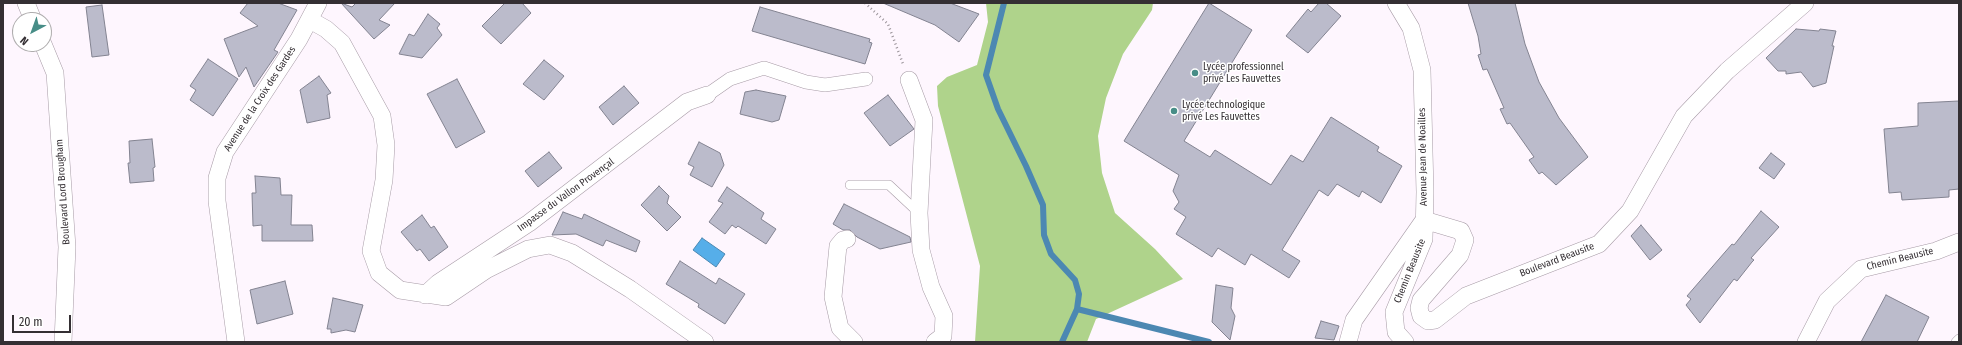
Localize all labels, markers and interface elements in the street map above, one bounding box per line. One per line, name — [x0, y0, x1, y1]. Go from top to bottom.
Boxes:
north arrow — [12, 12, 52, 52]
text: N — [18, 34, 31, 48]
street label: Avenue de la Croix des Gardes — [222, 44, 298, 154]
place label: Lycée professionnel privé Les Fauvettes — [1203, 61, 1284, 84]
marker: Lycée professionnel privé Les Fauvettes — [1190, 68, 1200, 78]
place label: Lycée technologique privé Les Fauvettes — [1182, 99, 1265, 122]
marker: Lycée technologique privé Les Fauvettes — [1169, 106, 1179, 116]
street label: Avenue Jean de Noailles — [1416, 108, 1430, 206]
street label: Boulevard Lord Brougham — [53, 139, 73, 245]
street label: Impasse du Vallon Provençal — [515, 156, 617, 234]
street label: Chemin Beausite — [1392, 237, 1428, 305]
street label: Boulevard Beausite — [1518, 240, 1596, 280]
street label: Chemin Beausite — [1865, 245, 1935, 273]
scale bar — [14, 307, 73, 333]
text: 20 m — [19, 315, 43, 329]

